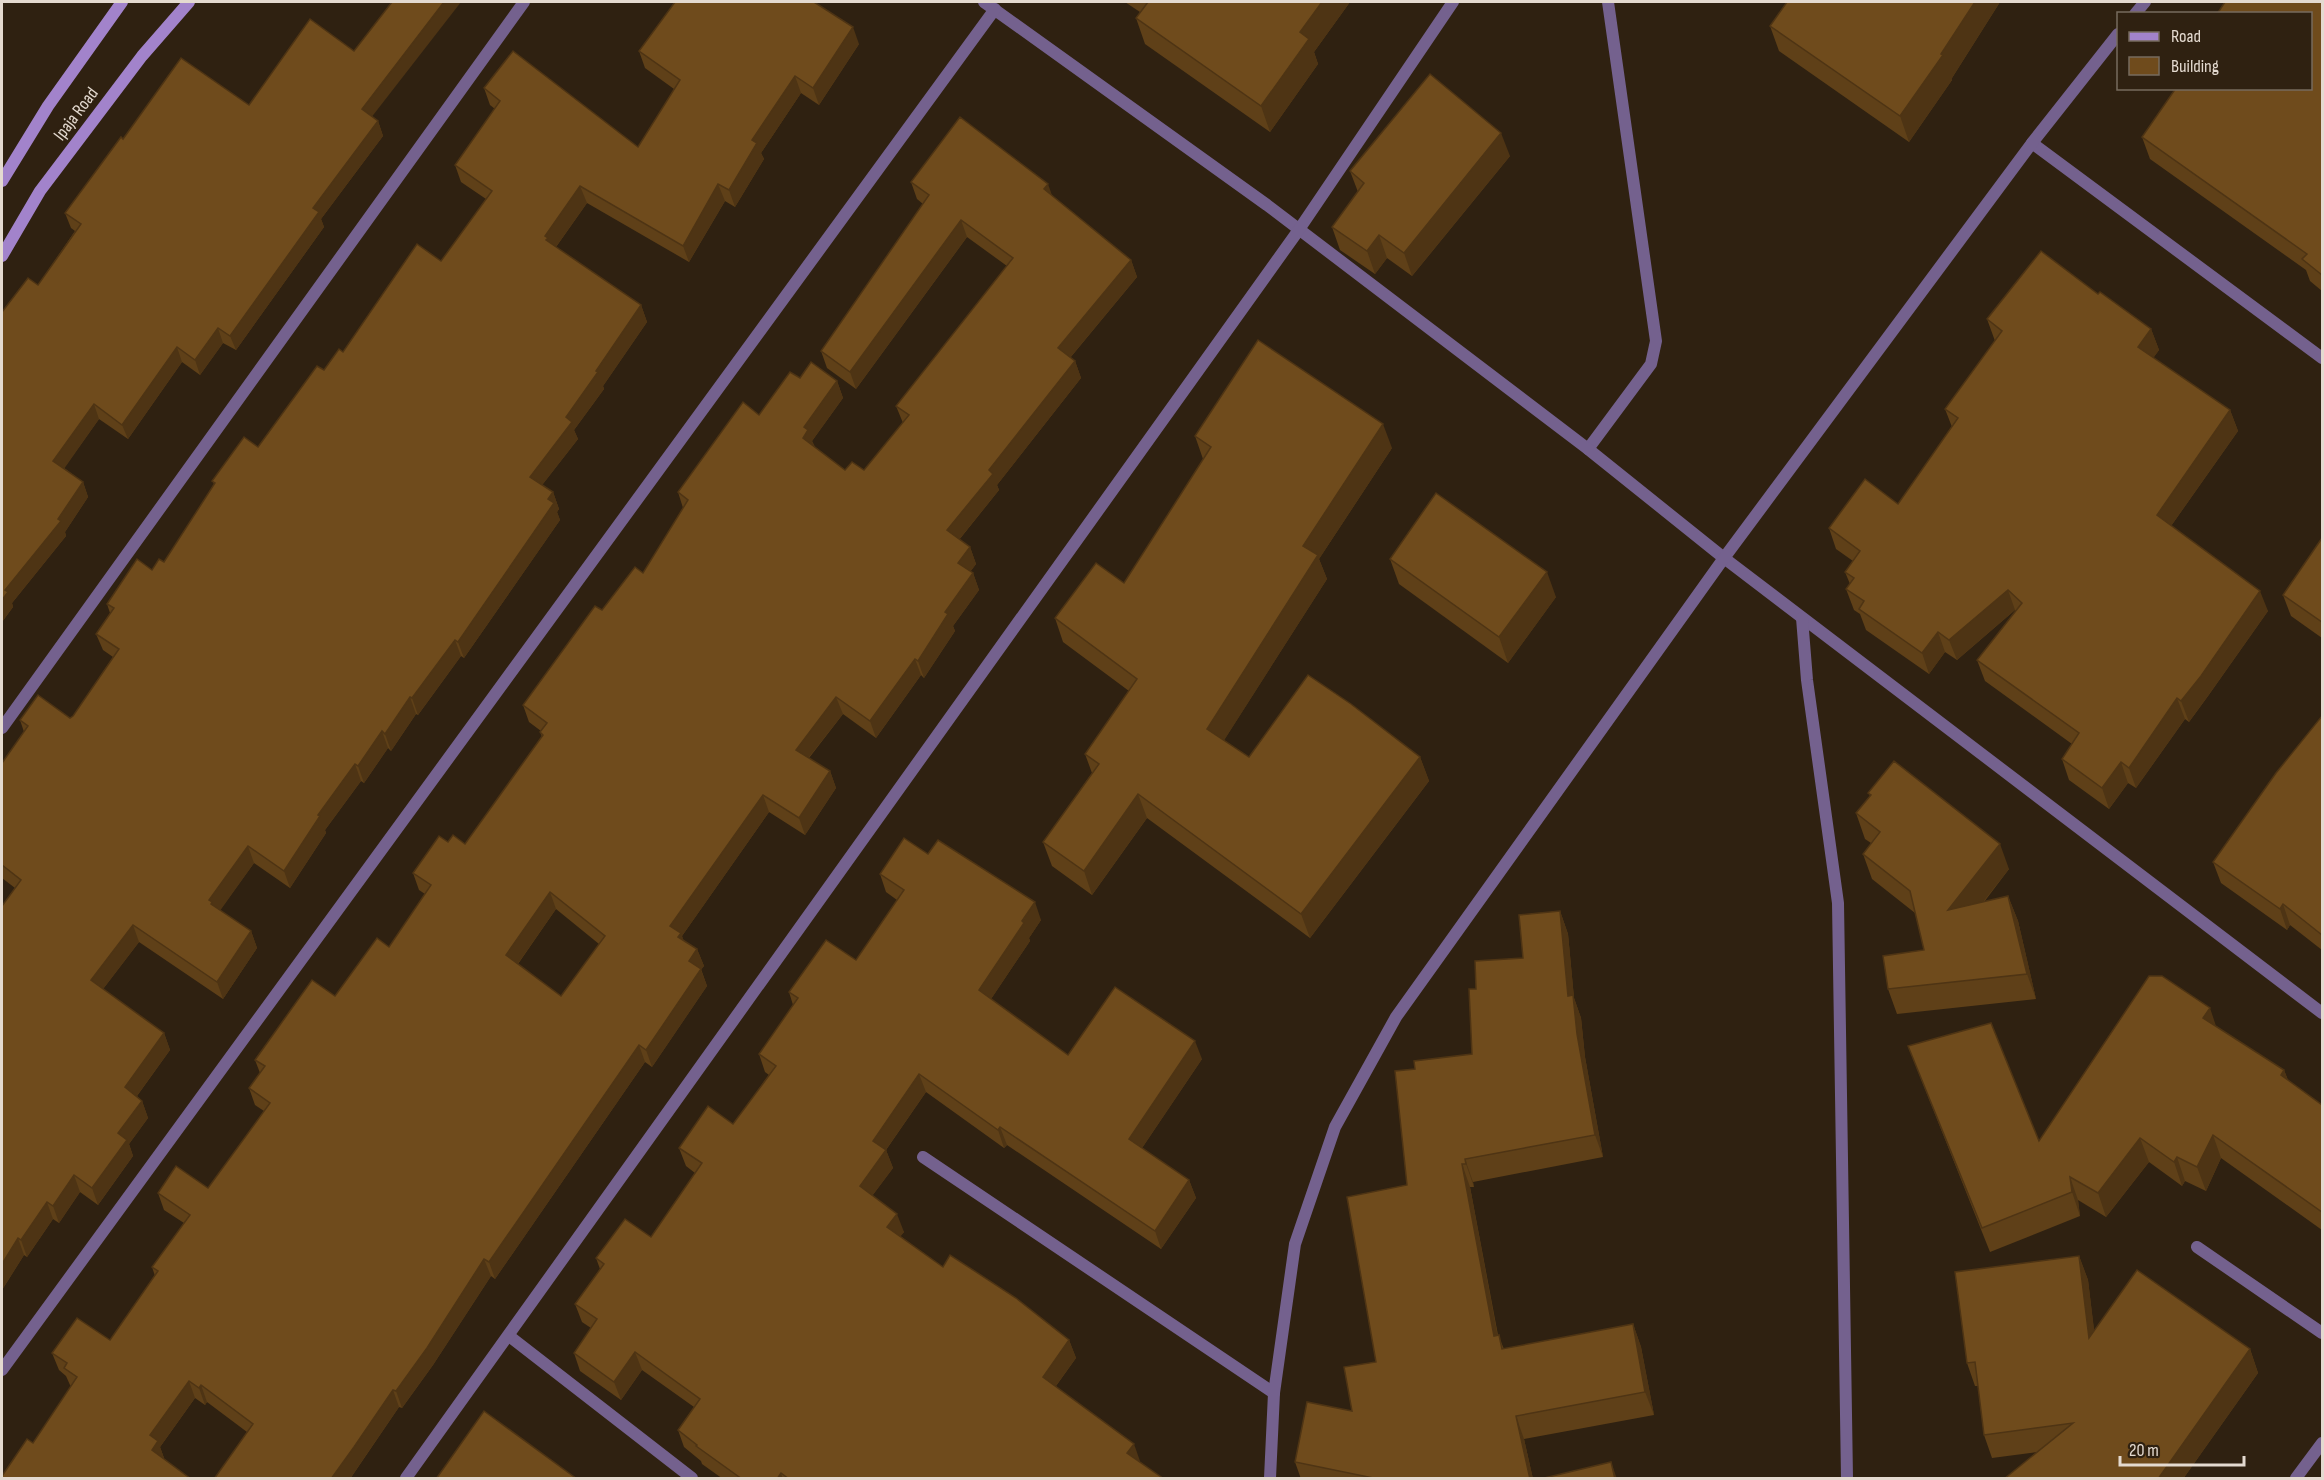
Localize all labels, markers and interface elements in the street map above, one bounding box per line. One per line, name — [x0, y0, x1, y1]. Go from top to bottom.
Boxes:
legend — [2117, 12, 2312, 90]
text: Road — [2171, 26, 2201, 47]
text: Building — [2171, 56, 2219, 77]
street label: Ipaja Road — [49, 83, 103, 145]
scale bar — [2120, 1429, 2244, 1467]
text: 20 m — [2129, 1440, 2159, 1461]

